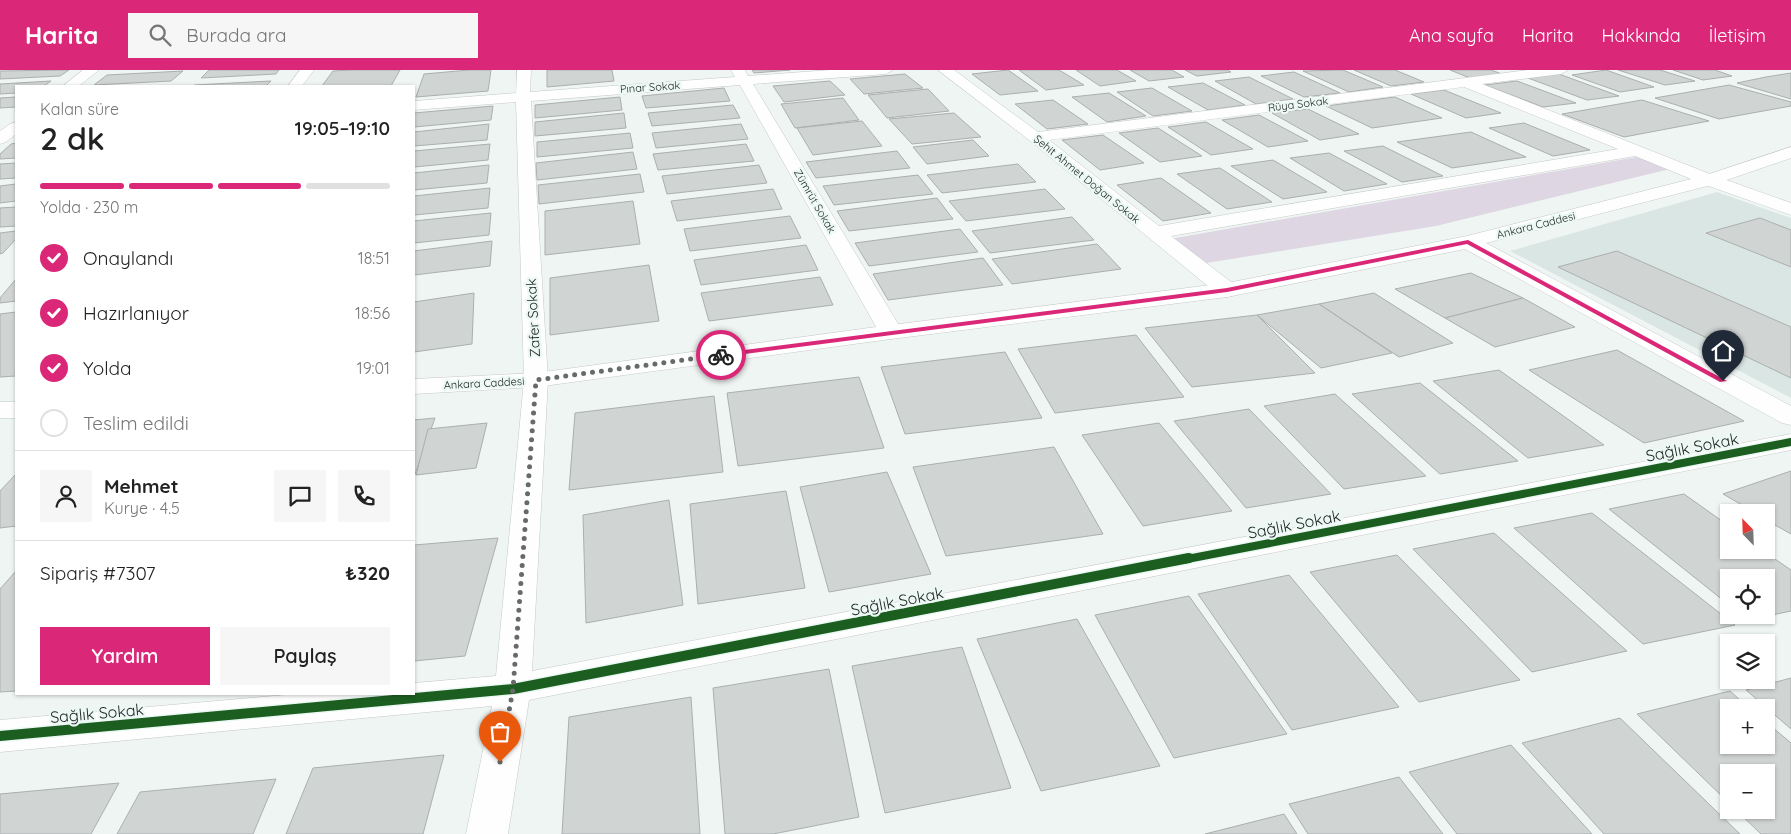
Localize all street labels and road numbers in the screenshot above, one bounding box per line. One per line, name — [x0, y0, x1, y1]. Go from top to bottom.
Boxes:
street label: Pınar Sokak — [619, 78, 681, 96]
street label: Rüya Sokak — [1267, 93, 1329, 115]
street label: Şehit Ahmet Doğan Sokak — [1031, 132, 1143, 226]
street label: Zümrüt Sokak — [791, 166, 839, 236]
street label: Ankara Caddesi — [1495, 208, 1577, 242]
street label: Zafer Sokak — [522, 278, 544, 358]
street label: Ankara Caddesi — [443, 374, 525, 392]
street label: Sağlık Sokak — [1644, 428, 1740, 466]
street label: Sağlık Sokak — [1246, 505, 1342, 543]
street label: Sağlık Sokak — [849, 582, 945, 620]
street label: Sağlık Sokak — [49, 699, 145, 727]

